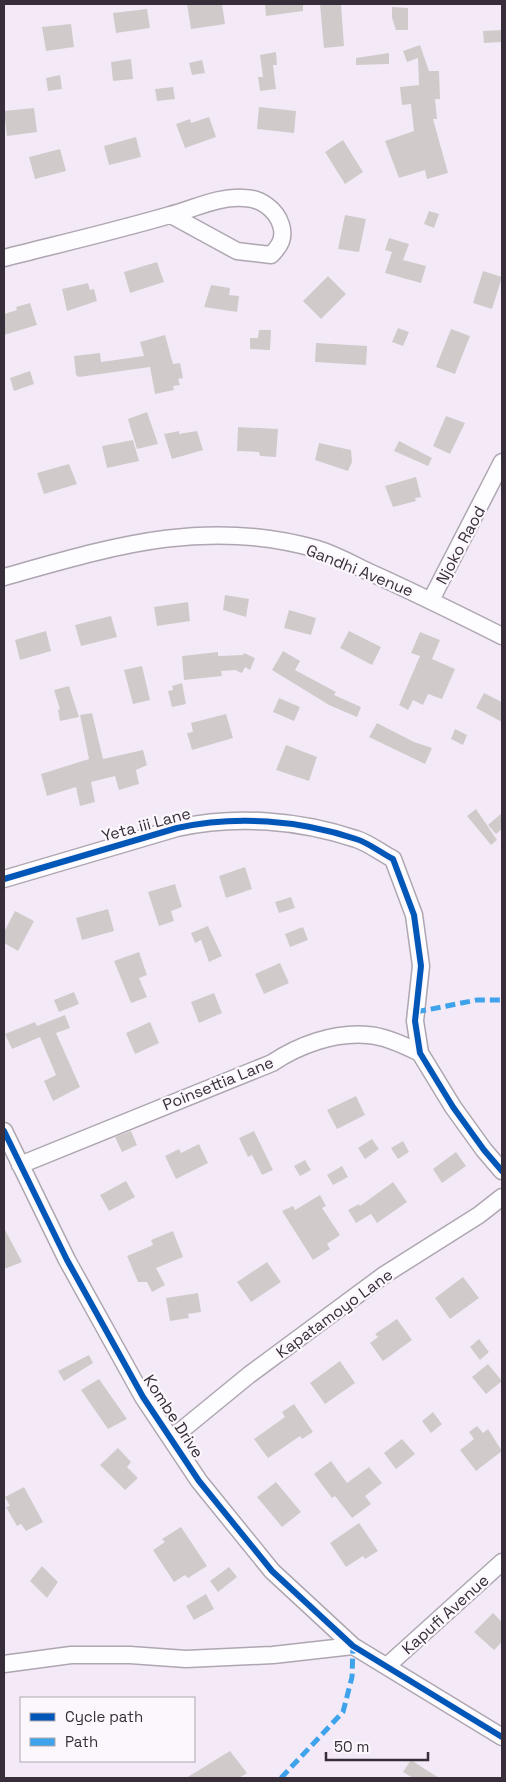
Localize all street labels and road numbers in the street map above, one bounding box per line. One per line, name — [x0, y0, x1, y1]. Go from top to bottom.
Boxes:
street label: Njoko Raod — [431, 502, 490, 588]
street label: Gandhi Avenue — [303, 539, 417, 602]
street label: Yeta iii Lane — [99, 803, 193, 846]
street label: Poinsettia Lane — [160, 1052, 277, 1115]
street label: Kapatamoyo Lane — [272, 1264, 397, 1363]
street label: Kombe Drive — [139, 1371, 208, 1462]
street label: Kapufi Avenue — [397, 1570, 493, 1659]

